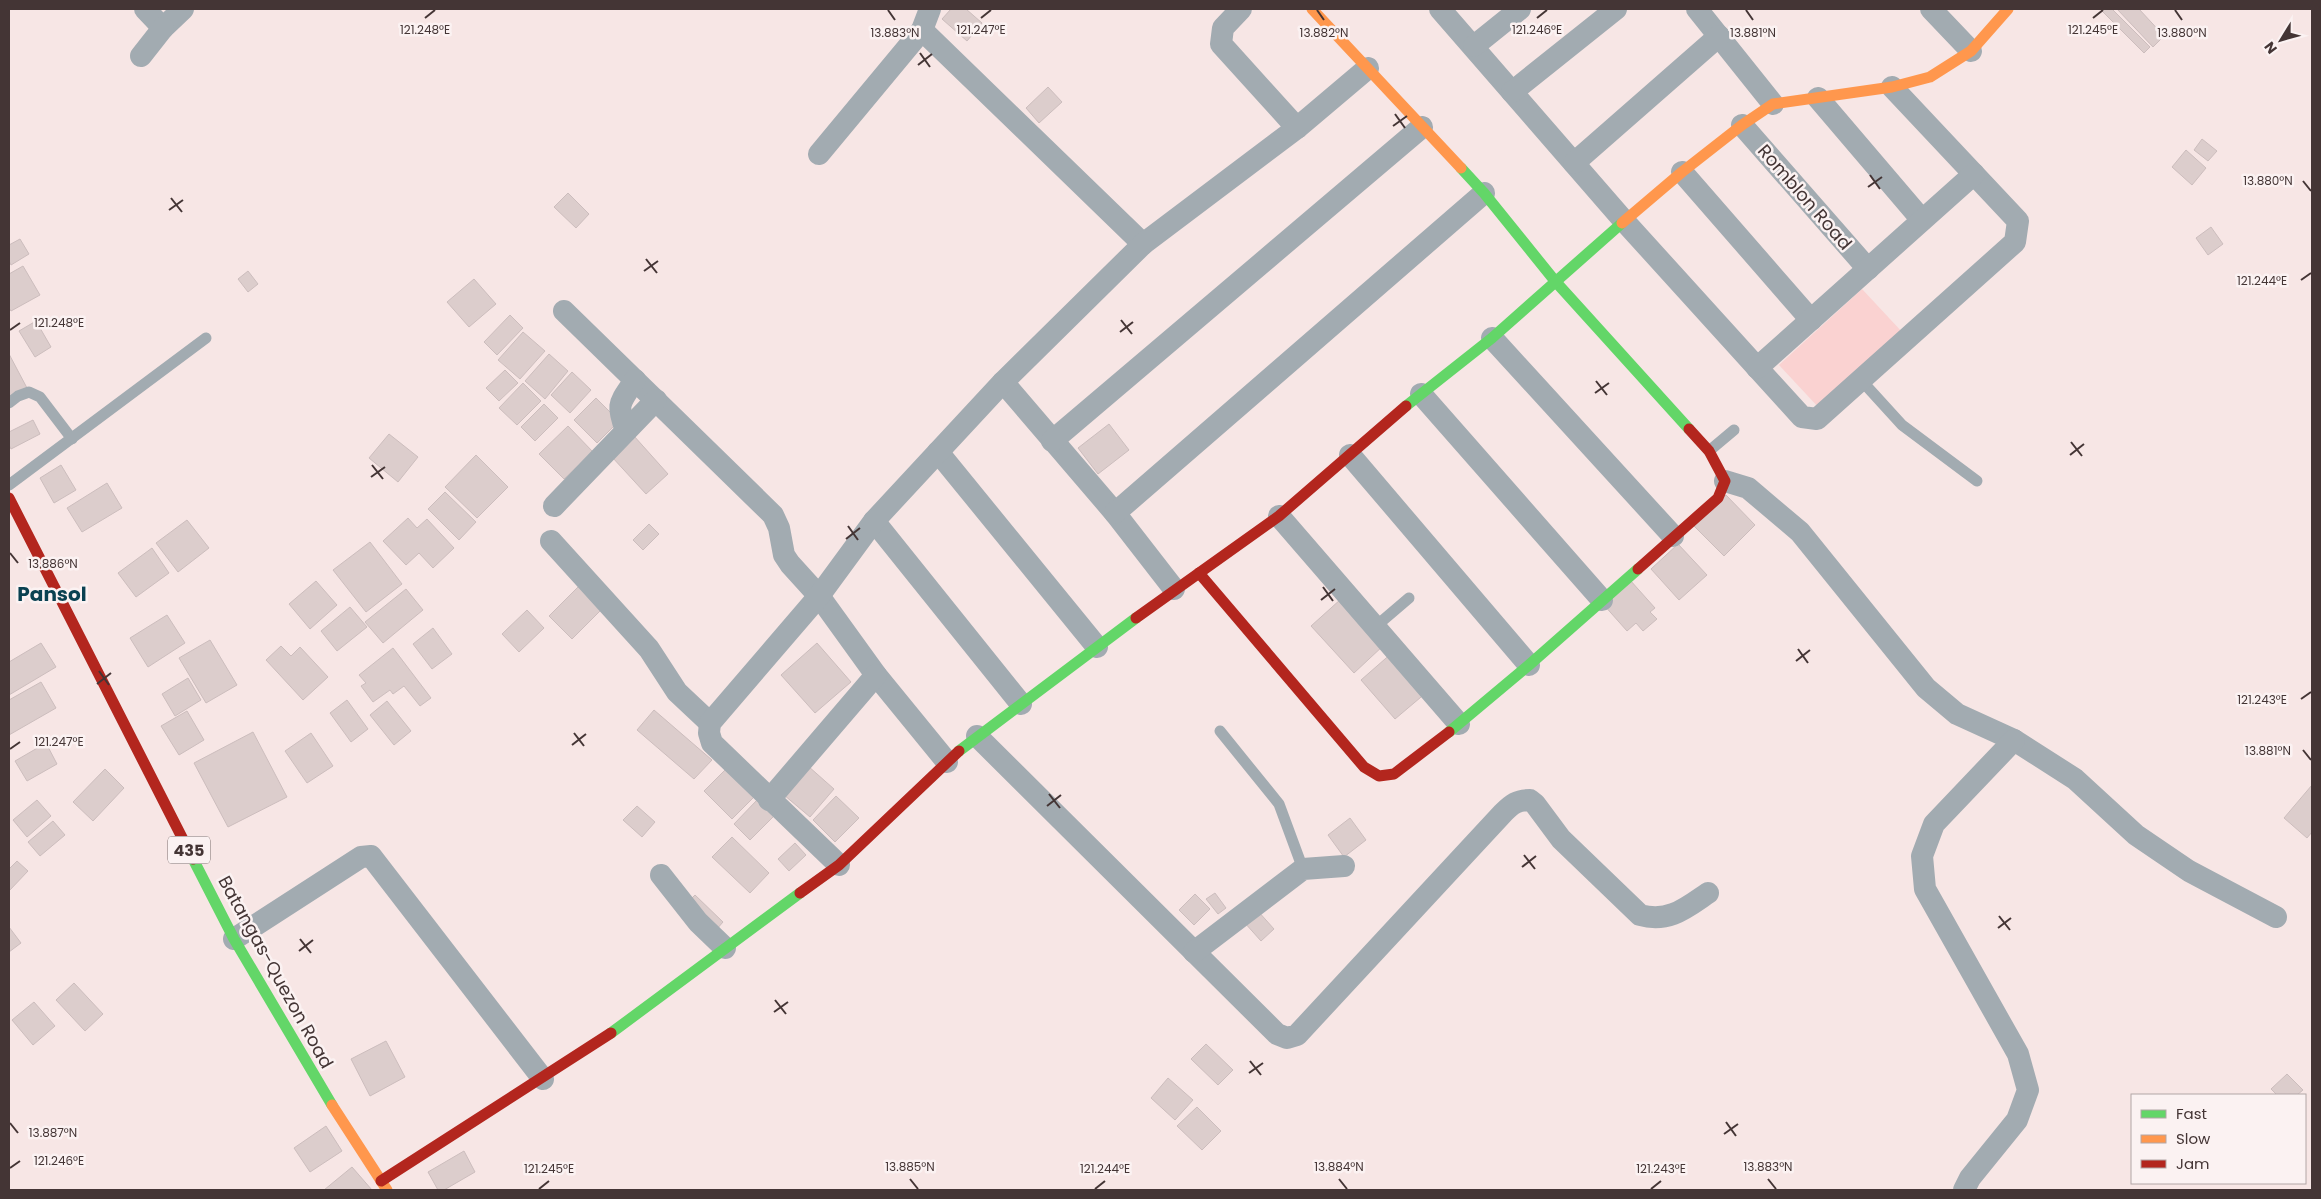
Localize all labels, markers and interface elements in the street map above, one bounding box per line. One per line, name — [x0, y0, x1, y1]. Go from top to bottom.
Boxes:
north arrow — [2256, 15, 2306, 65]
text: 121.248°E — [400, 21, 450, 38]
text: 121.247°E — [956, 21, 1006, 38]
text: 121.246°E — [1512, 21, 1562, 38]
text: 121.245°E — [2068, 21, 2118, 38]
text: 13.883°N — [871, 24, 920, 41]
text: 13.882°N — [1300, 24, 1348, 41]
text: 13.881°N — [1730, 24, 1776, 41]
text: 13.880°N — [2157, 24, 2207, 41]
text: N — [2259, 38, 2282, 58]
street label: Romblon Road — [1752, 139, 1858, 255]
text: 13.880°N — [2243, 172, 2293, 189]
text: 121.244°E — [2237, 272, 2287, 289]
text: 121.248°E — [34, 314, 84, 331]
text: 13.886°N — [28, 555, 78, 572]
district label: Pansol — [17, 580, 87, 608]
text: 121.243°E — [2237, 691, 2287, 708]
text: 121.247°E — [34, 733, 84, 750]
text: 13.881°N — [2245, 742, 2291, 759]
road number: 435 — [168, 836, 210, 864]
street label: Batangas-Quezon Road — [213, 871, 339, 1073]
legend — [2131, 1094, 2306, 1184]
text: Fast — [2176, 1103, 2207, 1124]
text: 13.887°N — [29, 1124, 77, 1141]
text: Slow — [2176, 1128, 2211, 1149]
text: 121.246°E — [34, 1152, 84, 1169]
text: Jam — [2176, 1153, 2210, 1174]
text: 13.885°N — [885, 1158, 935, 1175]
text: 13.884°N — [1314, 1158, 1364, 1175]
text: 13.883°N — [1744, 1158, 1793, 1175]
text: 121.245°E — [524, 1160, 574, 1177]
text: 121.244°E — [1080, 1160, 1130, 1177]
text: 121.243°E — [1636, 1160, 1686, 1177]

